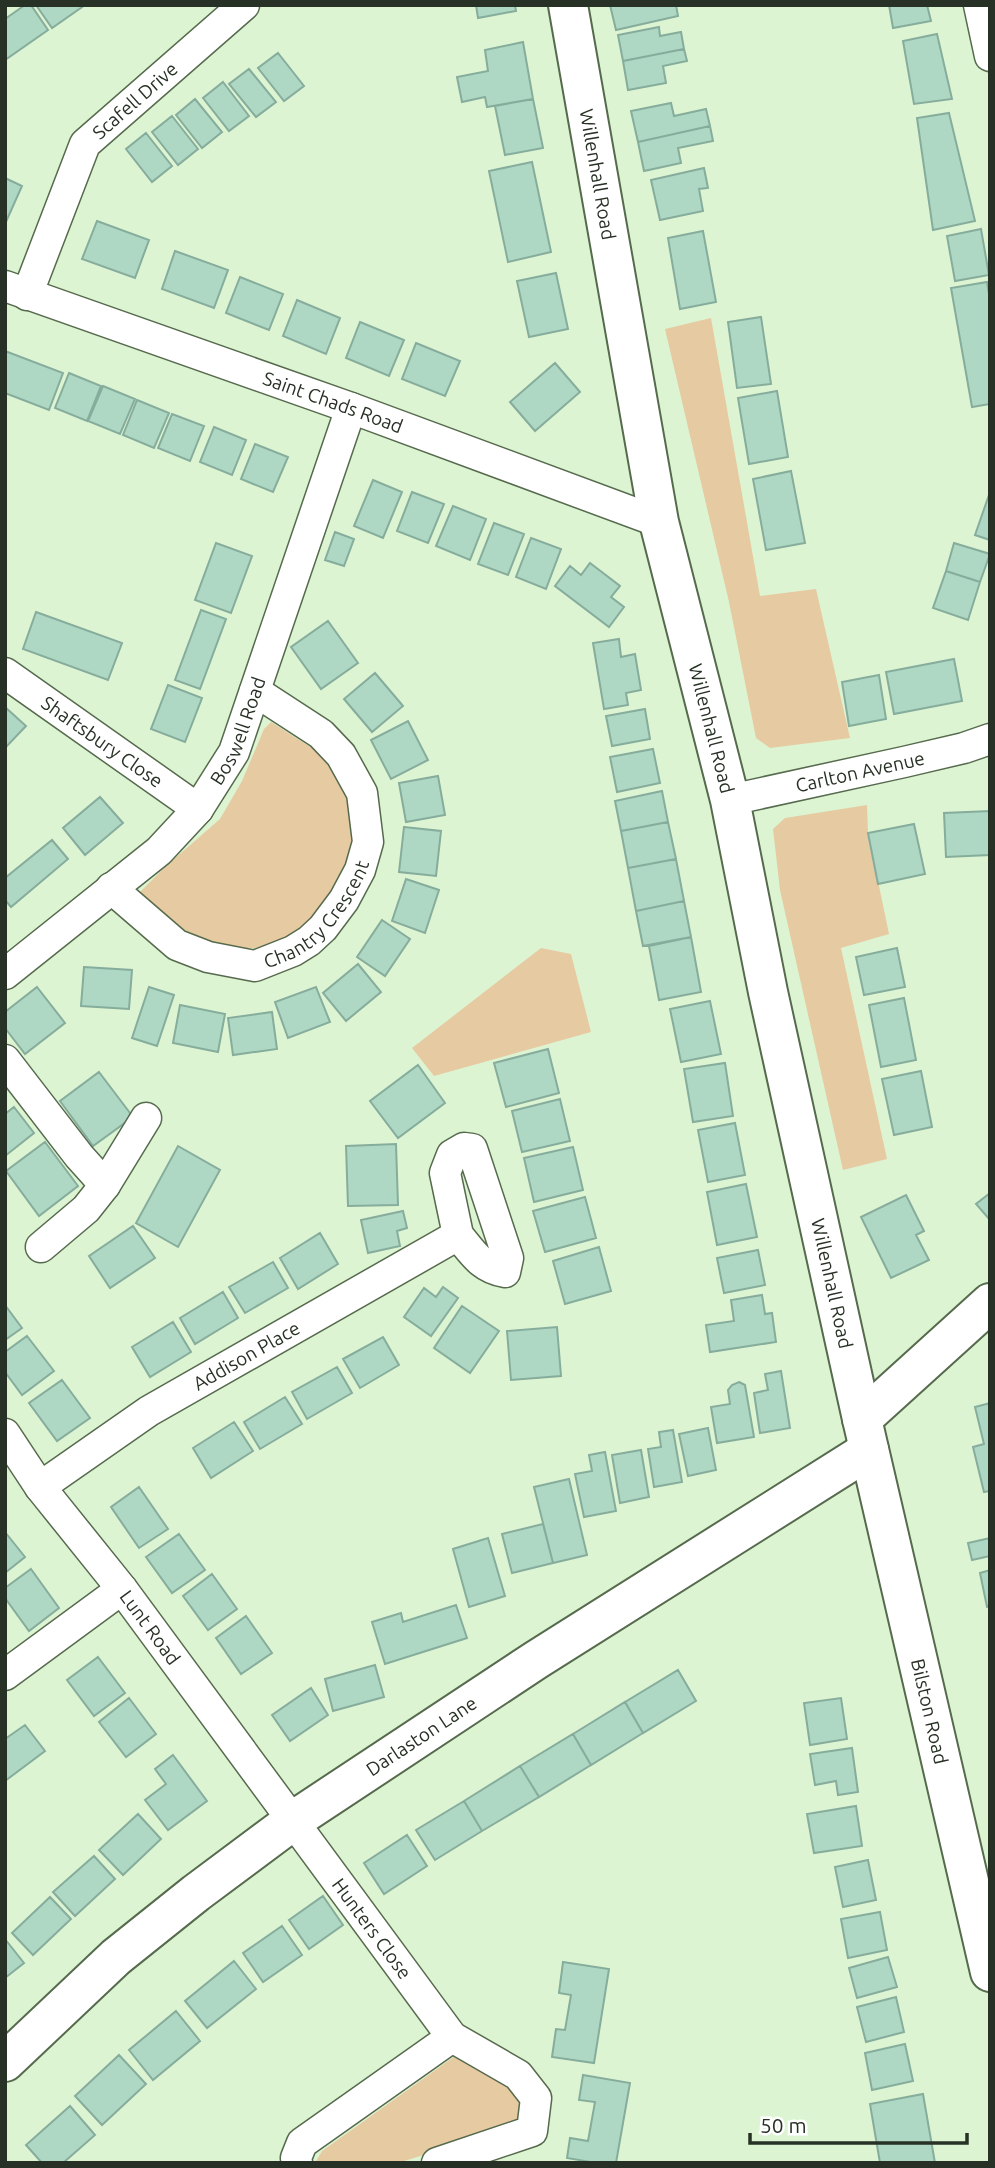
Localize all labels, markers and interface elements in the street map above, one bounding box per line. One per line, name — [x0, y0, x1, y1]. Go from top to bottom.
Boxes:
street label: Scafell Drive — [88, 57, 182, 143]
street label: Willenhall Road — [575, 107, 620, 242]
street label: Saint Chads Road — [260, 367, 406, 437]
street label: Willenhall Road — [685, 661, 739, 795]
street label: Boswell Road — [205, 674, 270, 789]
street label: Shaftsbury Close — [37, 691, 167, 792]
street label: Carlton Avenue — [793, 747, 927, 796]
street label: Chantry Crescent — [260, 857, 373, 972]
street label: Willenhall Road — [807, 1216, 857, 1351]
street label: Addison Place — [189, 1316, 304, 1395]
street label: Lunt Road — [116, 1586, 185, 1669]
street label: Bilston Road — [907, 1657, 953, 1766]
street label: Darlaston Lane — [362, 1691, 481, 1780]
street label: Hunters Close — [328, 1874, 416, 1983]
scale bar — [750, 2102, 967, 2146]
text: 50 m — [760, 2113, 807, 2137]

